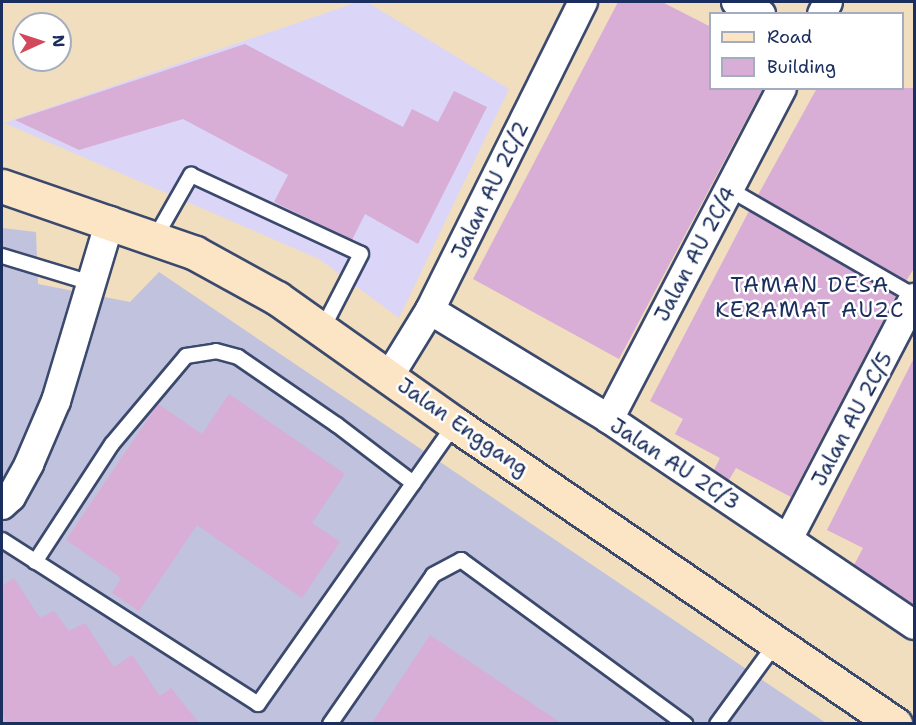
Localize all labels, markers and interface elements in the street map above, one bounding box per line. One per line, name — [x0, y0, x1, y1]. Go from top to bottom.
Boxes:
north arrow — [12, 12, 72, 72]
legend — [709, 12, 904, 90]
text: Road — [767, 25, 812, 49]
text: N — [48, 34, 69, 48]
text: Building — [767, 55, 836, 79]
street label: Jalan AU 2C/2 — [446, 117, 534, 263]
street label: Jalan AU 2C/4 — [649, 182, 741, 326]
district label: TAMAN DESA KERAMAT AU2C — [715, 271, 905, 322]
street label: Jalan AU 2C/5 — [806, 348, 898, 490]
street label: Jalan Enggang — [393, 372, 533, 482]
street label: Jalan AU 2C/3 — [605, 413, 745, 515]

